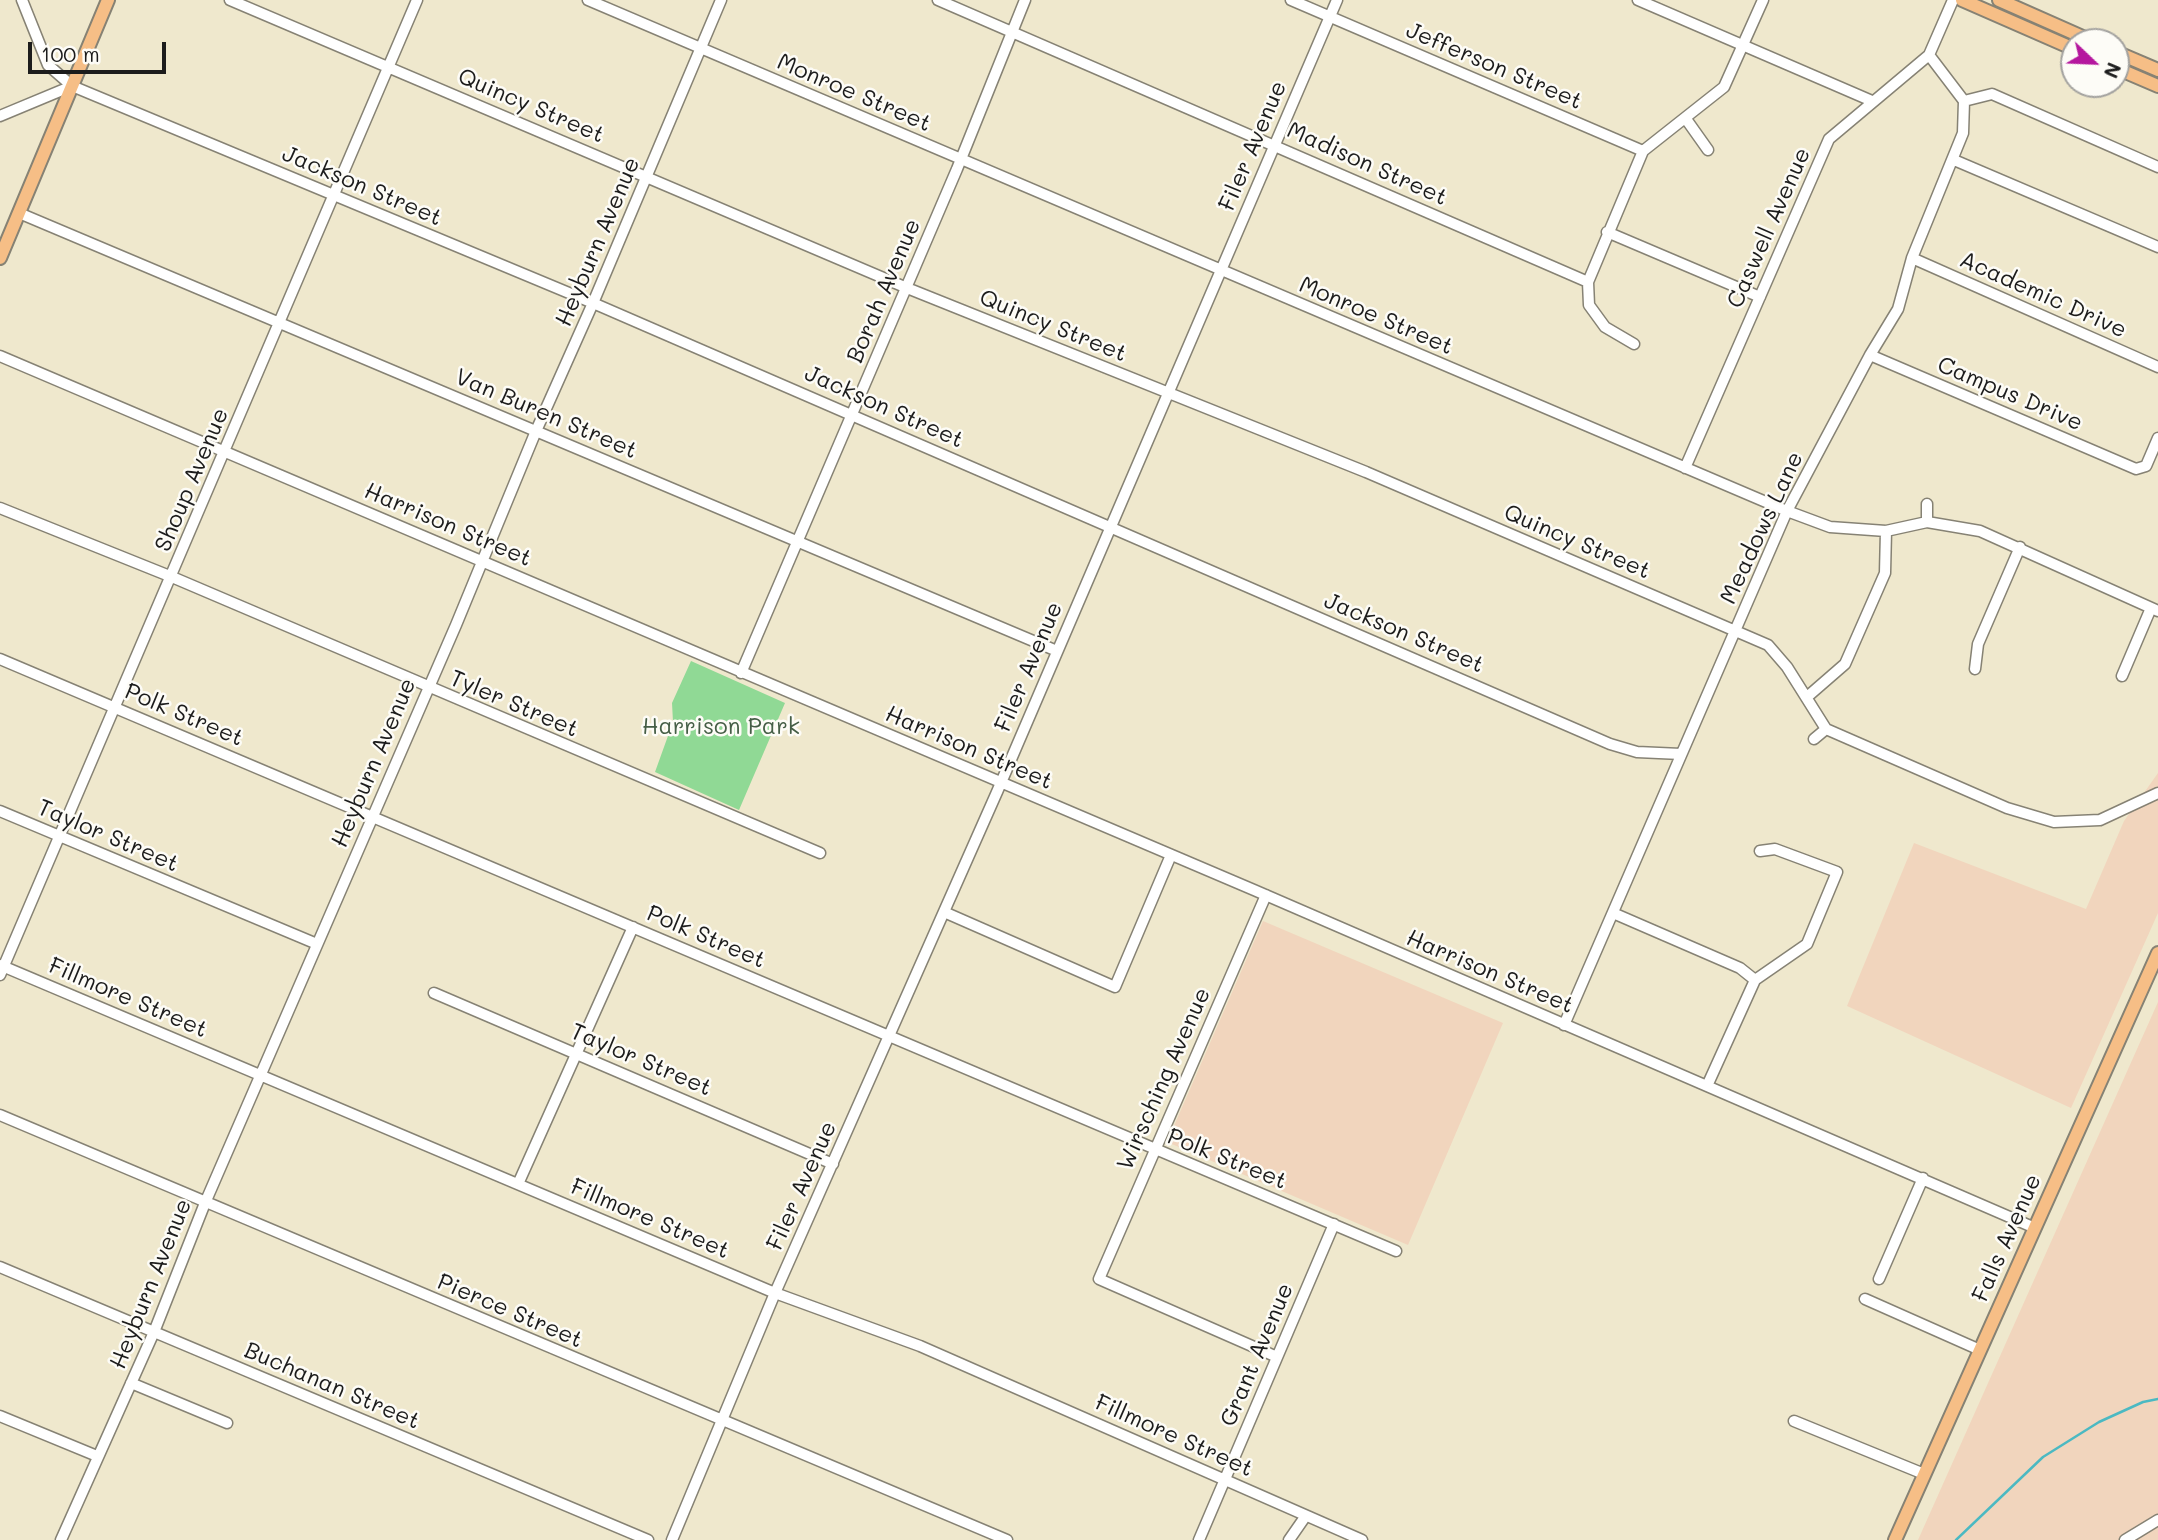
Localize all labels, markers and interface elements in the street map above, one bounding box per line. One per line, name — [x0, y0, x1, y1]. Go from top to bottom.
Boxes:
street label: Jefferson Street — [1402, 16, 1586, 116]
scale bar — [32, 28, 170, 72]
north arrow — [2060, 28, 2130, 98]
text: 100 m — [41, 40, 100, 67]
street label: Monroe Street — [773, 48, 935, 138]
text: N — [2099, 59, 2127, 82]
street label: Quincy Street — [454, 63, 608, 149]
street label: Filer Avenue — [1213, 77, 1293, 215]
street label: Madison Street — [1283, 116, 1451, 212]
street label: Jackson Street — [278, 140, 446, 232]
street label: Caswell Avenue — [1721, 144, 1817, 312]
street label: Heyburn Avenue — [550, 153, 646, 331]
street label: Borah Avenue — [841, 215, 927, 367]
street label: Academic Drive — [1955, 246, 2131, 344]
street label: Monroe Street — [1295, 271, 1457, 361]
street label: Quincy Street — [975, 284, 1131, 368]
street label: Campus Drive — [1933, 351, 2087, 437]
street label: Jackson Street — [800, 360, 968, 454]
street label: Van Buren Street — [451, 363, 641, 465]
street label: Shoup Avenue — [149, 404, 235, 556]
street label: Meadows Lane — [1715, 447, 1809, 609]
street label: Harrison Street — [360, 477, 536, 573]
street label: Quincy Street — [1500, 499, 1654, 585]
street label: Jackson Street — [1320, 587, 1488, 679]
street label: Filer Avenue — [989, 598, 1069, 736]
street label: Tyler Street — [446, 665, 582, 743]
street label: Heyburn Avenue — [326, 674, 422, 852]
street label: Polk Street — [121, 678, 247, 752]
street label: Harrison Street — [881, 700, 1057, 796]
park label: Harrison Park — [642, 713, 800, 741]
street label: Taylor Street — [33, 794, 183, 878]
street label: Polk Street — [643, 900, 769, 974]
street label: Harrison Street — [1402, 924, 1578, 1020]
street label: Fillmore Street — [44, 952, 212, 1044]
street label: Wirsching Avenue — [1111, 984, 1217, 1174]
street label: Taylor Street — [566, 1018, 716, 1102]
street label: Filer Avenue — [761, 1117, 843, 1255]
street label: Polk Street — [1163, 1123, 1291, 1195]
street label: Falls Avenue — [1967, 1170, 2047, 1306]
street label: Fillmore Street — [566, 1173, 734, 1265]
street label: Heyburn Avenue — [104, 1195, 198, 1373]
street label: Pierce Street — [433, 1268, 587, 1354]
street label: Grant Avenue — [1214, 1279, 1300, 1431]
street label: Buchanan Street — [240, 1337, 424, 1435]
street label: Fillmore Street — [1091, 1389, 1257, 1483]

